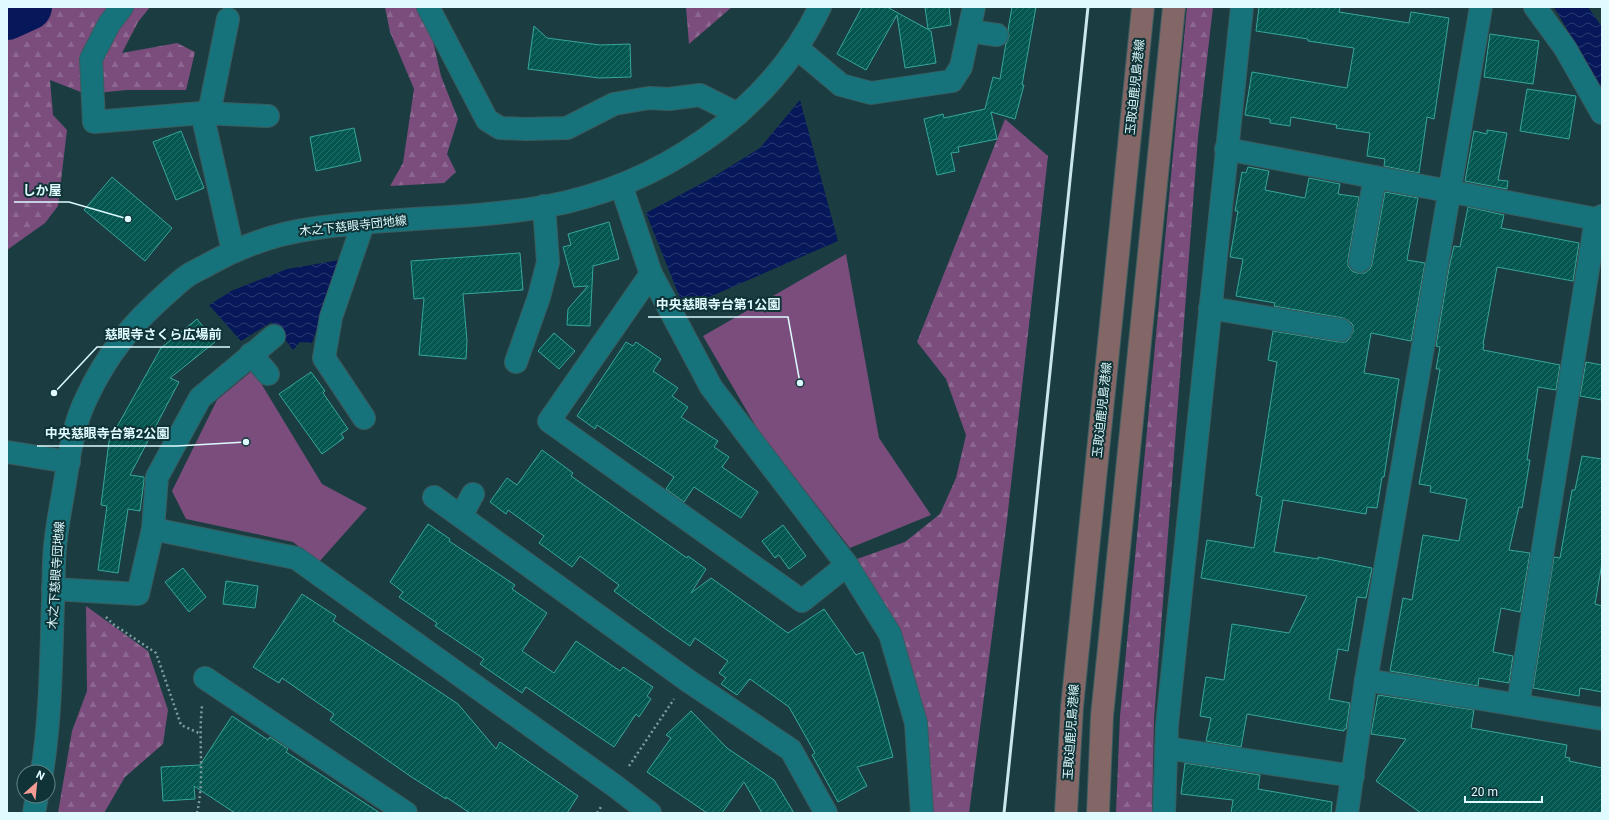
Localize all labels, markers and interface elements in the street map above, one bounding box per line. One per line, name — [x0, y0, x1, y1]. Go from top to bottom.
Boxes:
street label: 玉取迫鹿児島港線 — [1123, 39, 1147, 135]
callout: しか屋 — [14, 177, 69, 202]
text: しか屋 — [22, 183, 62, 198]
street label: 木之下慈眼寺団地線 — [299, 213, 407, 239]
callout: 中央慈眼寺台第1公園 — [648, 292, 788, 317]
text: 中央慈眼寺台第1公園 — [656, 297, 780, 312]
callout: 慈眼寺さくら広場前 — [97, 322, 230, 347]
text: 慈眼寺さくら広場前 — [104, 327, 222, 342]
street label: 玉取迫鹿児島港線 — [1090, 362, 1114, 458]
callout: 中央慈眼寺台第2公園 — [37, 421, 177, 446]
text: 中央慈眼寺台第2公園 — [45, 426, 169, 441]
street label: 木之下慈眼寺団地線 — [45, 521, 67, 629]
street label: 玉取迫鹿児島港線 — [1061, 684, 1081, 780]
north arrow — [16, 764, 56, 804]
text: N — [34, 768, 47, 783]
scale bar — [1465, 778, 1542, 804]
text: 20 m — [1471, 785, 1498, 799]

